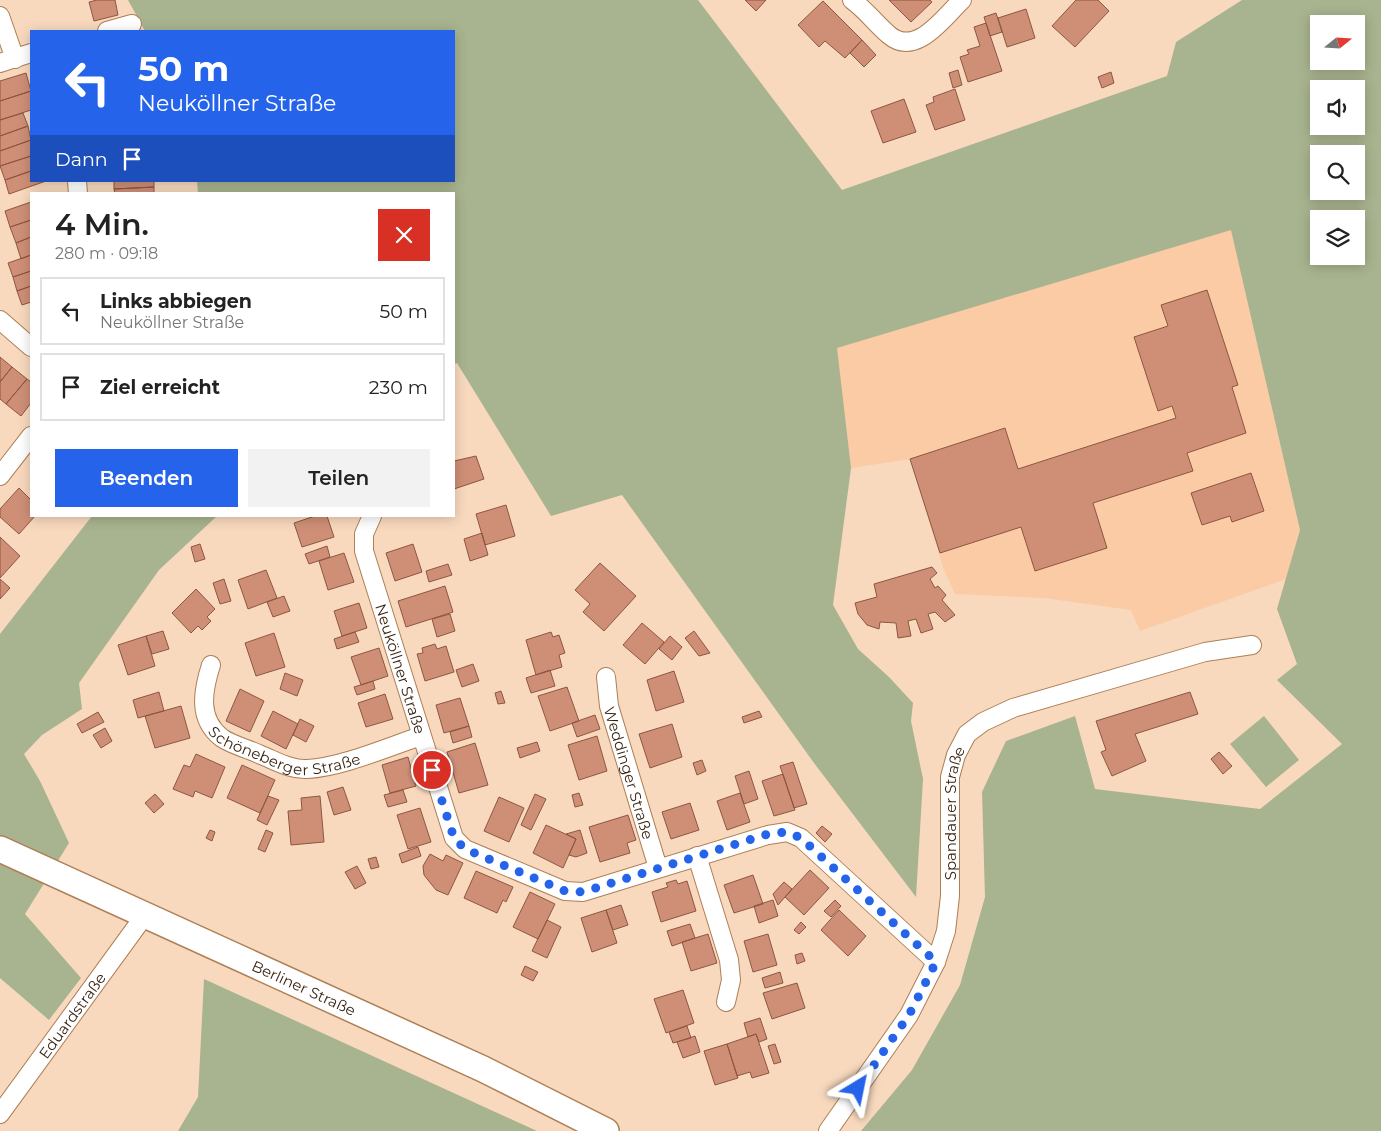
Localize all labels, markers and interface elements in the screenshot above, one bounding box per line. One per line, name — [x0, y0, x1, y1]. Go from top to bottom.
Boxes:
north arrow — [1310, 15, 1365, 70]
map controls — [1310, 15, 1365, 265]
text: 50 m — [138, 47, 229, 90]
icon: left — [55, 50, 120, 115]
button: sound — [1310, 80, 1365, 135]
text: Neuköllner Straße — [138, 90, 336, 117]
icon: arrive — [118, 145, 146, 173]
button: search — [1310, 145, 1365, 200]
text: Dann — [55, 148, 108, 171]
text: 4 Min. — [55, 206, 149, 243]
button: close — [378, 209, 430, 261]
button: layers — [1310, 210, 1365, 265]
text: 280 m · 09:18 — [55, 244, 158, 263]
text: Links abbiegen — [100, 290, 252, 313]
icon: left — [57, 297, 85, 325]
text: 50 m — [380, 300, 428, 323]
text: Neuköllner Straße — [100, 313, 244, 332]
icon: arrive — [57, 373, 85, 401]
text: Ziel erreicht — [100, 376, 220, 399]
text: 230 m — [369, 376, 428, 399]
button: Beenden — [55, 449, 238, 507]
button: Teilen — [248, 449, 430, 507]
street label: Neuköllner Straße — [372, 601, 430, 736]
street label: Weddinger Straße — [600, 704, 658, 841]
street label: Schöneberger Straße — [205, 722, 363, 779]
street label: Spandauer Straße — [940, 743, 969, 880]
pin — [411, 749, 453, 791]
icon: arrive — [418, 756, 446, 784]
street label: Berliner Straße — [249, 956, 359, 1019]
street label: Eduardstraße — [34, 969, 110, 1062]
position arrow — [831, 1061, 883, 1113]

